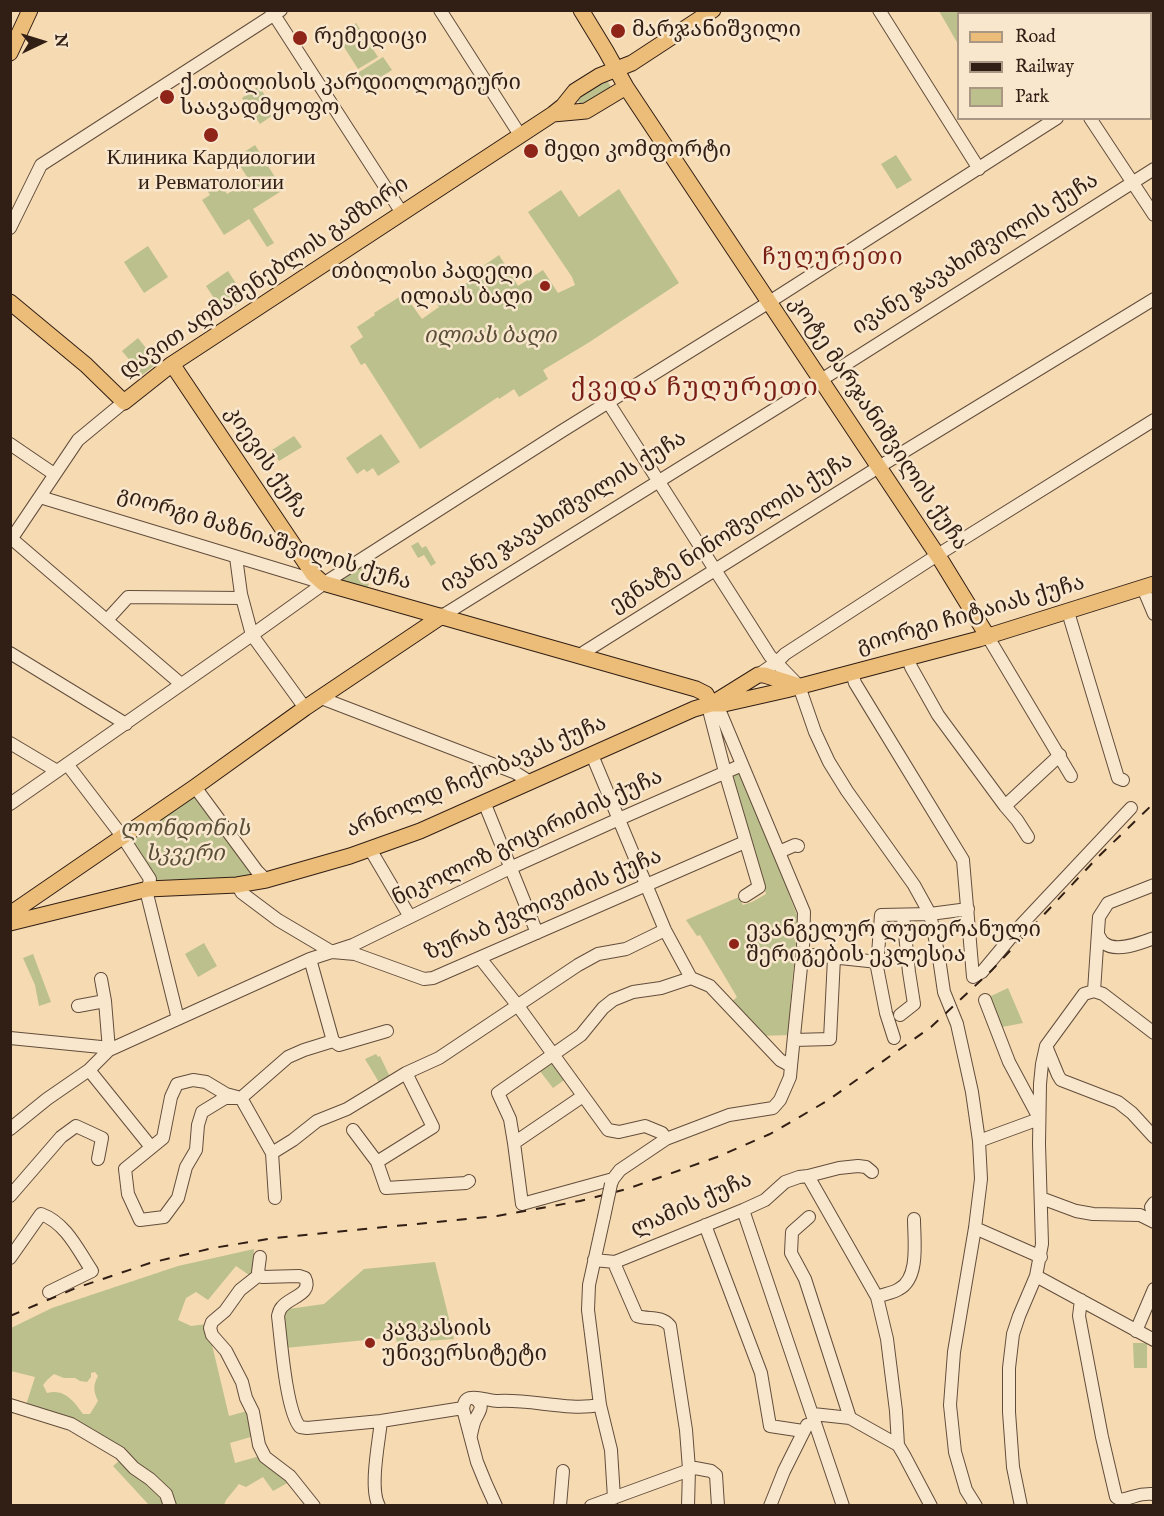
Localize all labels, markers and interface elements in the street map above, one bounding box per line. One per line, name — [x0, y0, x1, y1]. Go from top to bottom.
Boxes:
north arrow — [12, 12, 72, 72]
legend — [957, 12, 1152, 120]
place label: მარჯანიშვილი — [632, 18, 801, 44]
marker: მარჯანიშვილი — [609, 22, 627, 40]
place label: რემედიცი — [314, 25, 427, 51]
text: Road — [1015, 26, 1056, 49]
marker: რემედიცი — [291, 29, 309, 47]
text: N — [49, 33, 70, 48]
text: Railway — [1015, 56, 1074, 79]
place label: ქ.თბილისის კარდიოლოგიური საავადმყოფო — [180, 71, 521, 122]
text: Park — [1015, 86, 1049, 109]
marker: ქ.თბილისის კარდიოლოგიური საავადმყოფო — [158, 88, 176, 106]
marker: Клиника Кардиологии и Ревматологии — [202, 126, 220, 144]
place label: მედი კომფორტი — [544, 138, 731, 164]
marker: მედი კომფორტი — [522, 142, 540, 160]
place label: Клиника Кардиологии и Ревматологии — [107, 146, 315, 198]
street label: ივანე ჯავახიშვილის ქუჩა — [848, 168, 1104, 342]
street label: დავით აღმაშენებლის გამზირი — [115, 172, 415, 386]
district label: ჩუღურეთი — [762, 245, 904, 273]
place label: თბილისი პადელი ილიას ბაღი — [331, 260, 533, 312]
marker: თბილისი პადელი ილიას ბაღი — [538, 279, 552, 293]
street label: კოტე მარჯანიშვილის ქუჩა — [782, 292, 972, 556]
park label: ილიას ბაღი — [424, 324, 556, 350]
district label: ქვედა ჩუღურეთი — [571, 374, 819, 406]
street label: კიევის ქუჩა — [218, 402, 312, 524]
street label: ივანე ჯავახიშვილის ქუჩა — [436, 426, 692, 600]
street label: ეგნატე ნინოშვილის ქუჩა — [606, 448, 858, 620]
street label: გიორგი მაზნიაშვილის ქუჩა — [114, 483, 414, 597]
street label: გიორგი ჩიტაიას ქუჩა — [854, 571, 1088, 661]
street label: არნოლდ ჩიქობავას ქუჩა — [343, 711, 611, 845]
street label: ნიკოლოზ გოცირიძის ქუჩა — [389, 765, 667, 913]
park label: ლონდონის სკვერი — [120, 817, 250, 868]
street label: ზურაბ ქვლივიძის ქუჩა — [422, 844, 666, 968]
place label: ევანგელურ ლუთერანული შერიგების ეკლესია — [746, 918, 1041, 969]
marker: ევანგელურ ლუთერანული შერიგების ეკლესია — [727, 937, 741, 951]
street label: ლამის ქუჩა — [627, 1168, 757, 1244]
place label: კავკასიის უნივერსიტეტი — [382, 1317, 547, 1368]
marker: კავკასიის უნივერსიტეტი — [363, 1336, 377, 1350]

